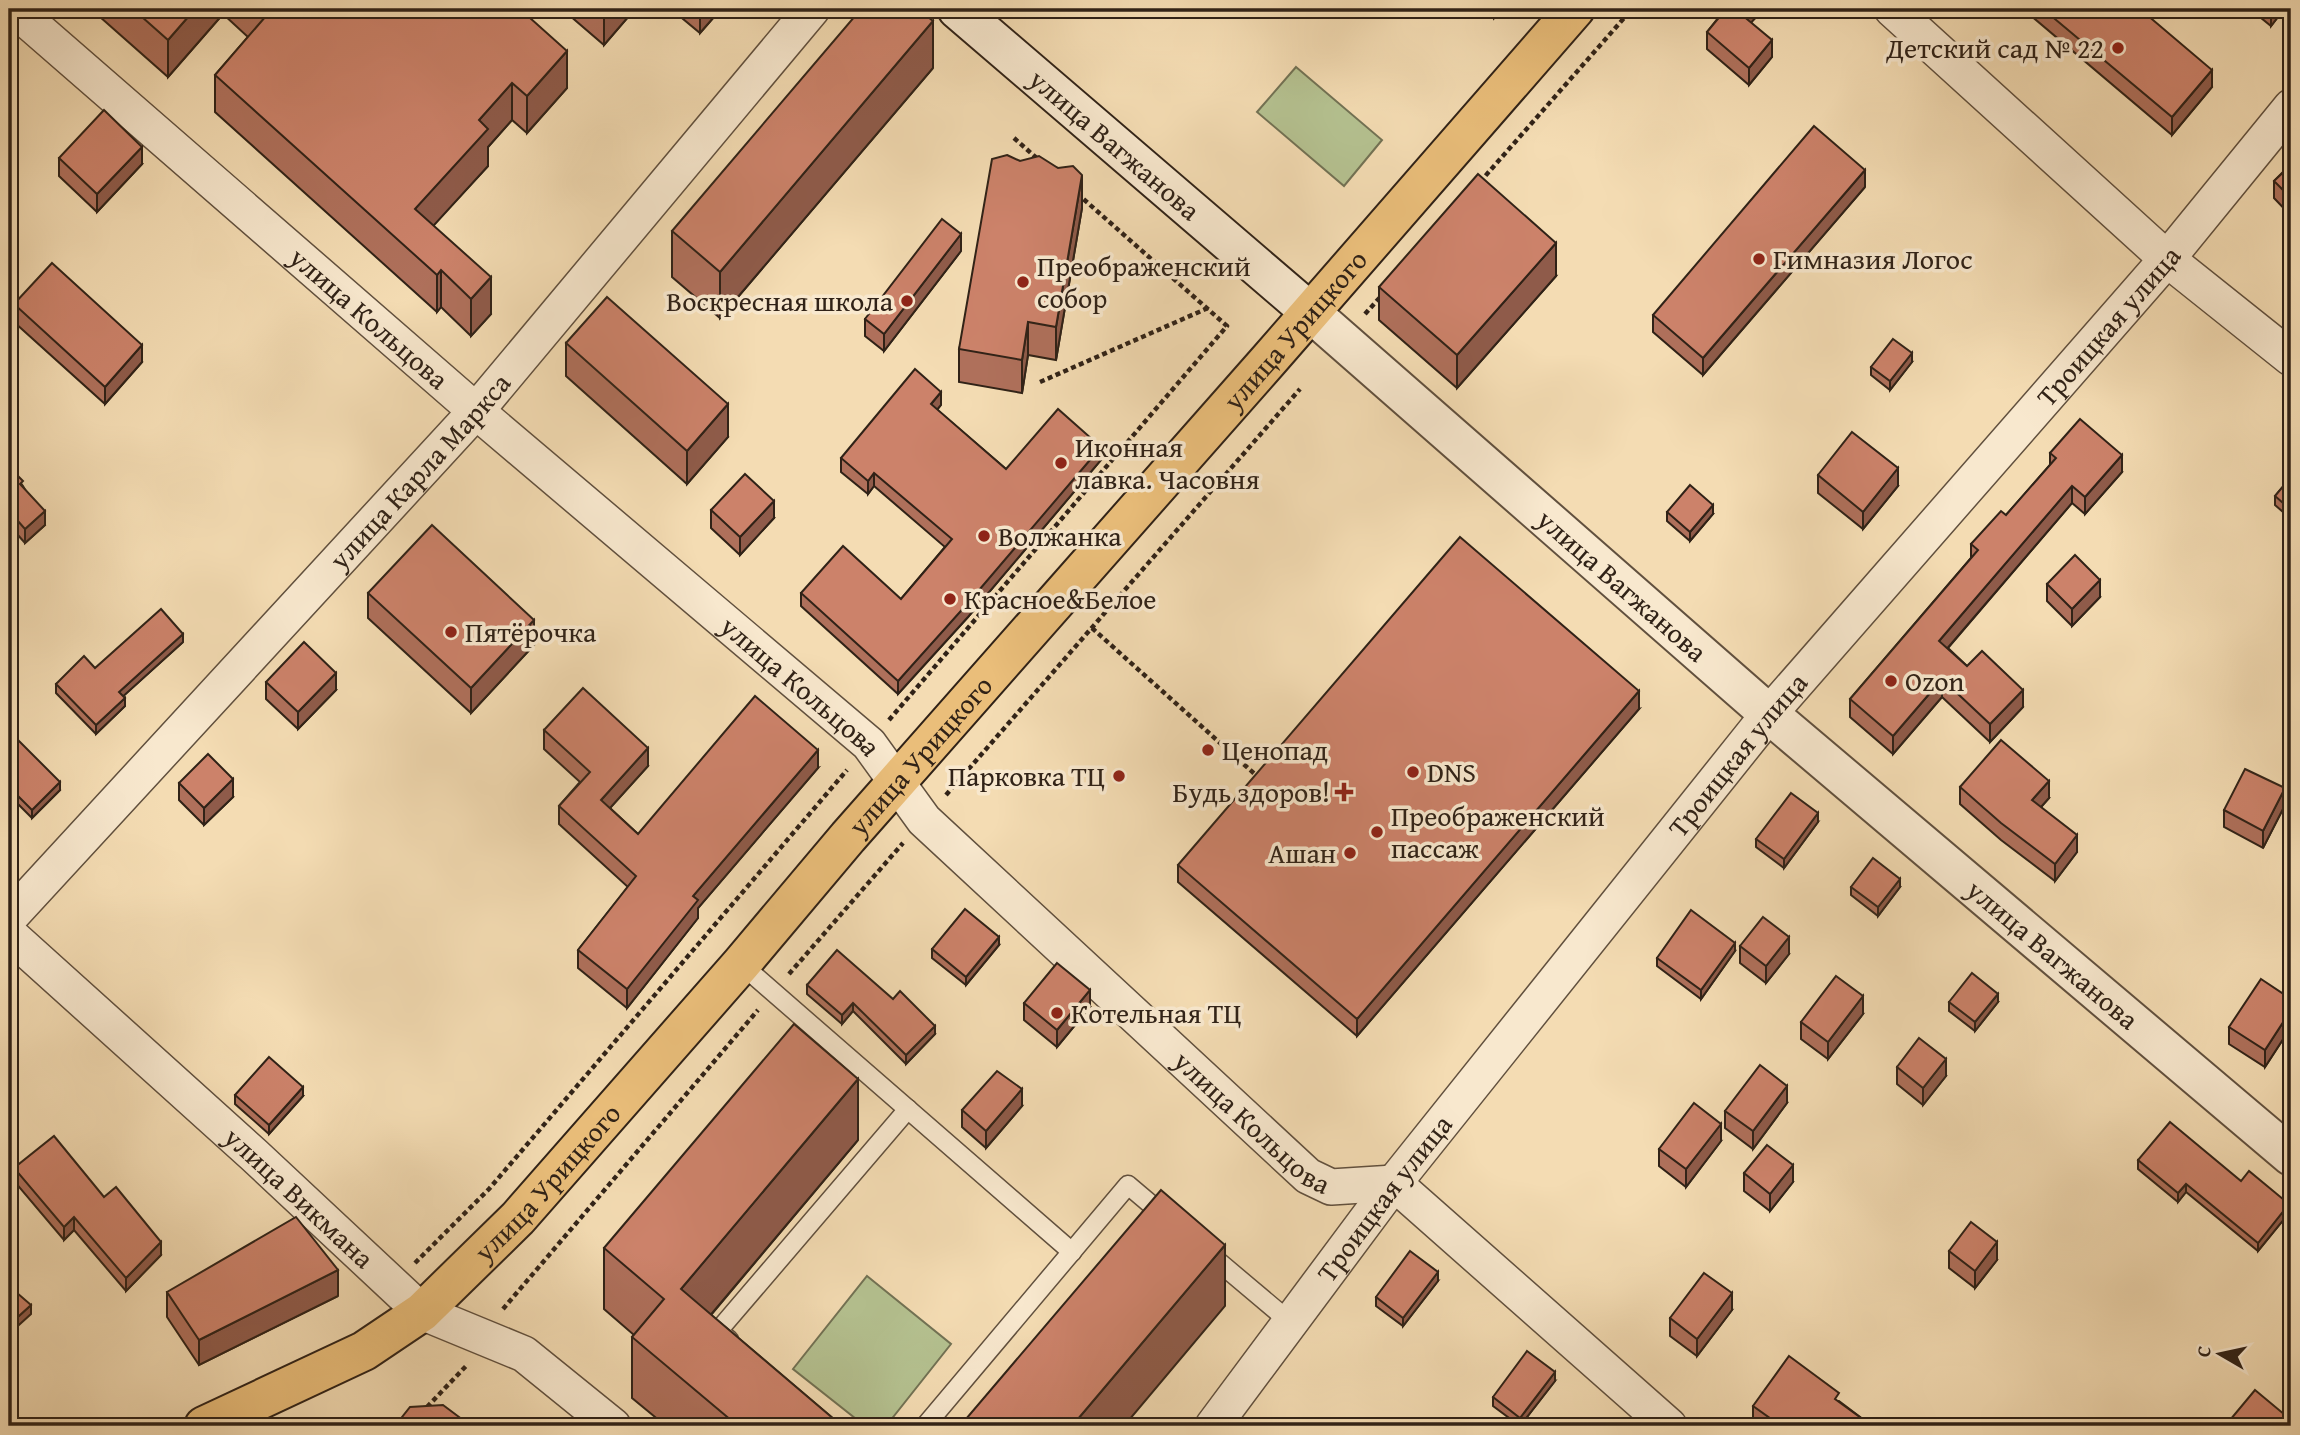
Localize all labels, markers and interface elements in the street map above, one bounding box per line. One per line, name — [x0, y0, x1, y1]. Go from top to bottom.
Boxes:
place label: Детский сад № 22 — [1885, 27, 2104, 68]
marker: Детский сад № 22 — [2110, 40, 2126, 56]
street label: улица Вагжанова — [1020, 58, 1210, 230]
street label: улица Кольцова — [280, 236, 459, 399]
street label: Троицкая улица — [2026, 236, 2190, 415]
place label: Гимназия Логос — [1773, 238, 1973, 279]
street label: улица Урицкого — [1212, 240, 1376, 420]
place label: Преображенский собор — [1037, 245, 1251, 318]
marker: Гимназия Логос — [1751, 251, 1767, 267]
marker: Преображенский собор — [1015, 274, 1031, 290]
place label: Воскресная школа — [666, 280, 894, 321]
marker: Воскресная школа — [899, 293, 915, 309]
street label: улица Карла Маркса — [318, 363, 520, 579]
place label: Иконная лавка. Часовня — [1075, 426, 1260, 499]
marker: Иконная лавка. Часовня — [1053, 455, 1069, 471]
street label: улица Вагжанова — [1528, 498, 1717, 671]
place label: Волжанка — [998, 515, 1122, 556]
marker: Волжанка — [976, 528, 992, 544]
place label: Красное&Белое — [964, 578, 1157, 619]
marker: Красное&Белое — [942, 591, 958, 607]
street label: улица Кольцова — [711, 605, 892, 764]
place label: Пятёрочка — [465, 611, 597, 652]
marker: Пятёрочка — [443, 624, 459, 640]
place label: Ozon — [1905, 660, 1965, 701]
street label: Троицкая улица — [1657, 663, 1817, 845]
street label: улица Урицкого — [837, 666, 1002, 845]
marker: Ozon — [1883, 673, 1899, 689]
place label: Ценопад — [1222, 729, 1328, 770]
marker: Ценопад — [1200, 742, 1216, 758]
place label: DNS — [1427, 751, 1476, 792]
place label: Парковка ТЦ — [948, 755, 1105, 796]
marker: DNS — [1405, 764, 1421, 780]
marker: Парковка ТЦ — [1111, 768, 1127, 784]
place label: Будь здоров! — [1173, 771, 1330, 812]
marker: Будь здоров! — [1336, 784, 1352, 800]
place label: Преображенский пассаж — [1391, 795, 1605, 868]
marker: Преображенский пассаж — [1369, 824, 1385, 840]
place label: Ашан — [1268, 832, 1336, 873]
marker: Ашан — [1342, 845, 1358, 861]
street label: улица Вагжанова — [1957, 868, 2149, 1039]
place label: Котельная ТЦ — [1071, 992, 1241, 1033]
marker: Котельная ТЦ — [1049, 1005, 1065, 1021]
street label: улица Кольцова — [1164, 1040, 1338, 1204]
street label: улица Урицкого — [463, 1094, 630, 1271]
street label: Троицкая улица — [1306, 1105, 1462, 1290]
street label: улица Викмана — [215, 1116, 384, 1278]
north arrow — [2184, 1320, 2254, 1390]
text: С — [2189, 1344, 2218, 1359]

